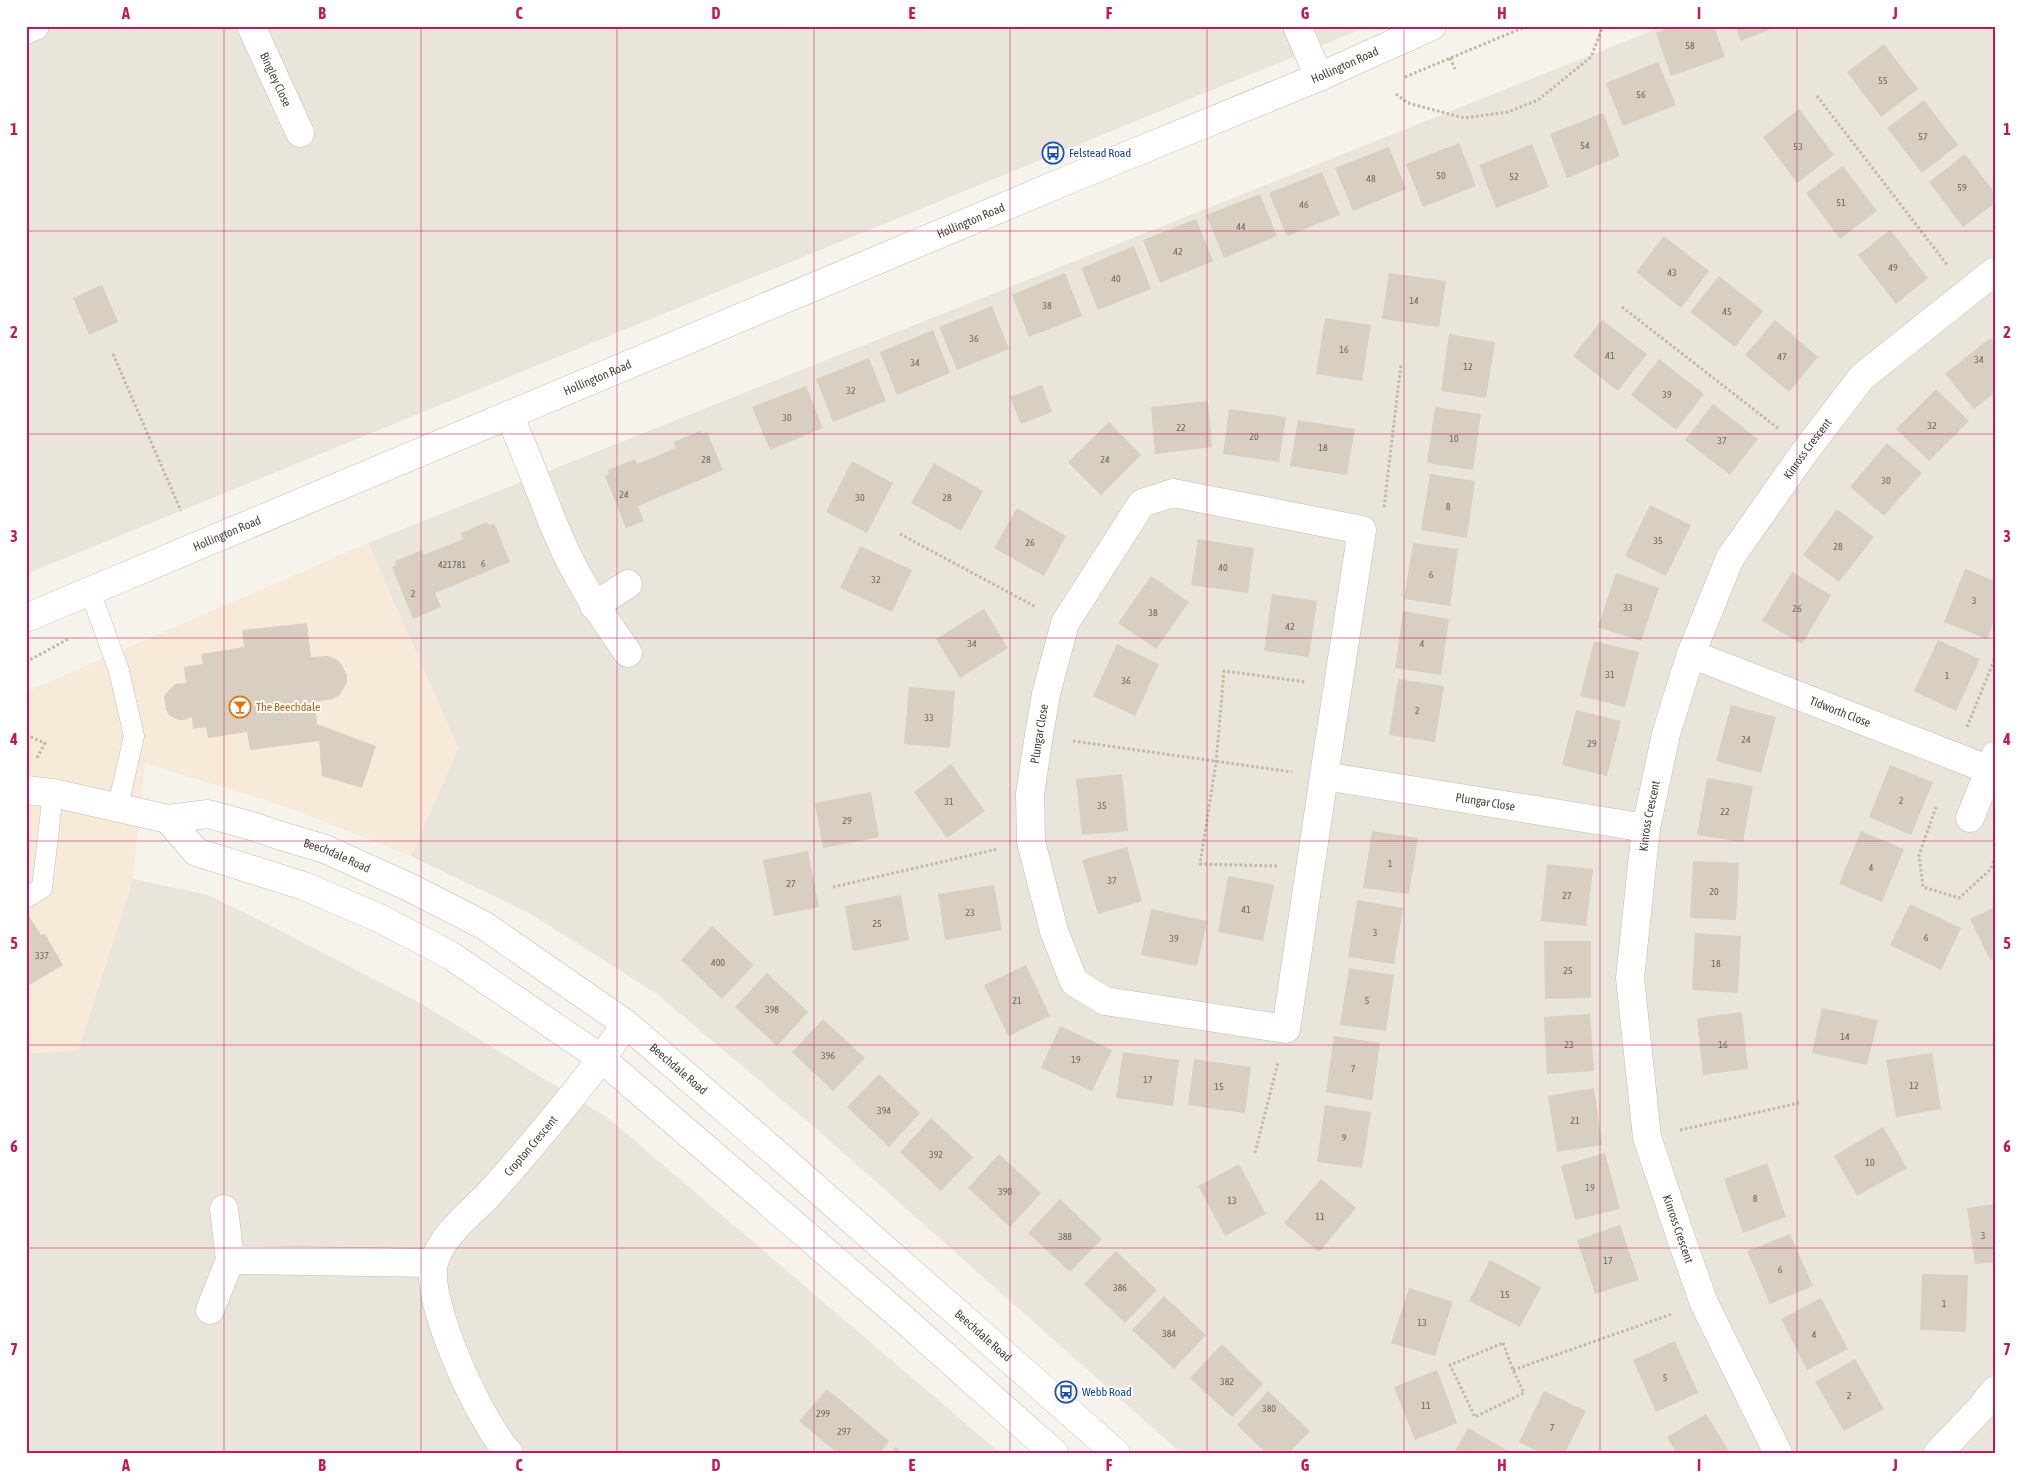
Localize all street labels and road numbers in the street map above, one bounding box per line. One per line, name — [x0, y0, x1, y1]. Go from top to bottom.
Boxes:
street label: Hollington Road — [1309, 44, 1381, 86]
street label: Bingley Close — [257, 50, 294, 109]
street label: Hollington Road — [935, 200, 1007, 241]
street label: Hollington Road — [562, 357, 634, 398]
street label: Kinross Crescent — [1781, 415, 1835, 482]
street label: Hollington Road — [191, 513, 263, 554]
street label: Tidworth Close — [1808, 694, 1873, 730]
street label: Plungar Close — [1028, 703, 1051, 765]
street label: Kinross Crescent — [1637, 779, 1663, 852]
street label: Plungar Close — [1455, 790, 1516, 814]
street label: Beechdale Road — [302, 836, 373, 876]
street label: Beechdale Road — [647, 1041, 710, 1098]
street label: Cropton Crescent — [501, 1113, 561, 1179]
street label: Kinross Crescent — [1660, 1193, 1696, 1266]
street label: Beechdale Road — [952, 1307, 1014, 1365]

